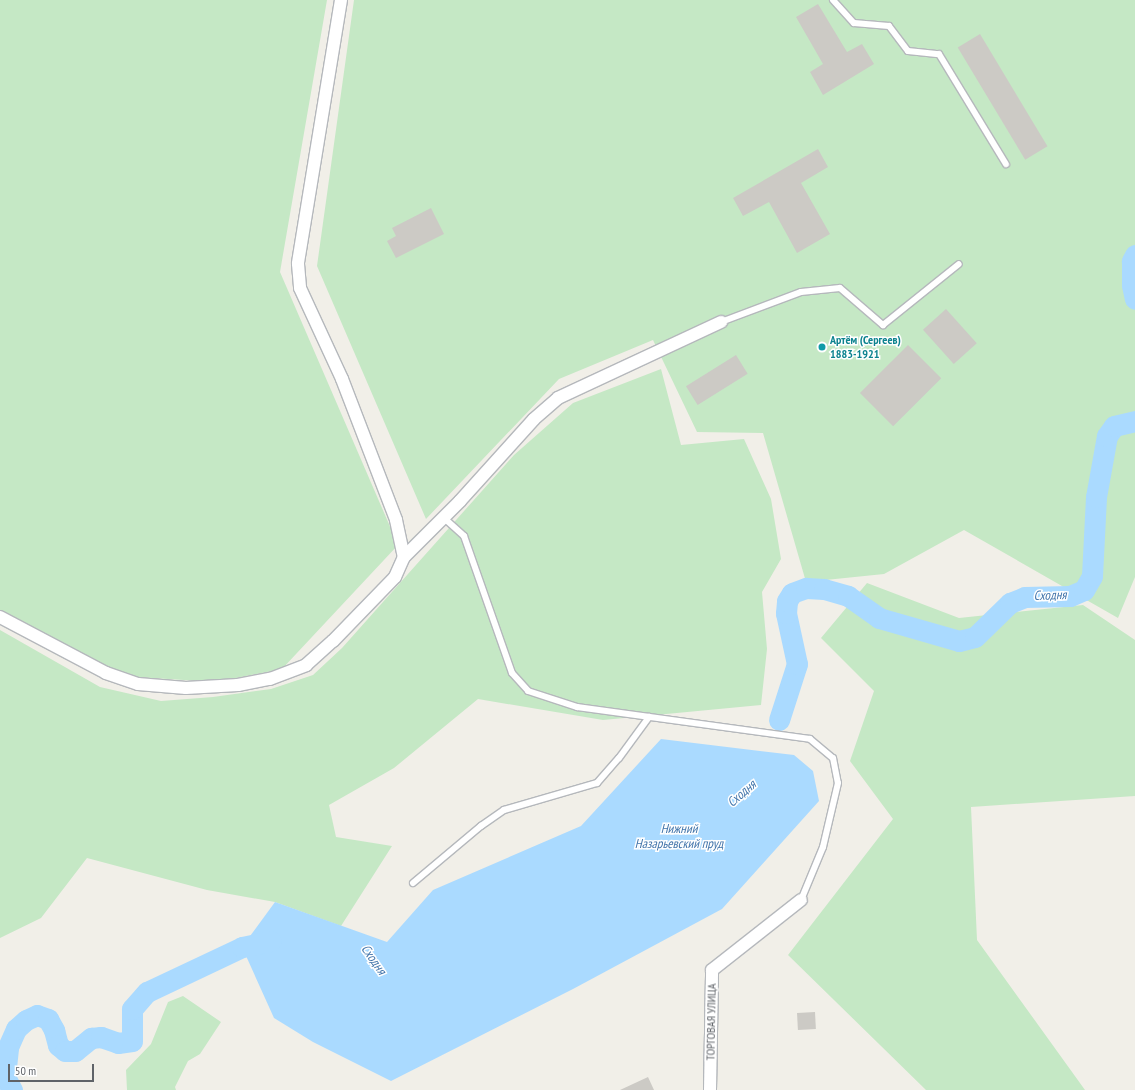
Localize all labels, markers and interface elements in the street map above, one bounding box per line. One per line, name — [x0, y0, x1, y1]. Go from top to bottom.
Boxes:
place label: Артём (Сергеев) 1883-1921 — [830, 333, 901, 361]
marker: Артём (Сергеев) 1883-1921 — [817, 342, 827, 352]
water label: Сходня — [1033, 588, 1067, 604]
water label: Сходня — [724, 777, 760, 811]
water label: Нижний Назарьевский пруд — [635, 822, 723, 853]
water label: Сходня — [357, 942, 389, 978]
street label: ТОРГОВАЯ УЛИЦА — [703, 983, 719, 1061]
scale bar — [10, 1056, 96, 1082]
text: 50 m — [15, 1063, 36, 1078]

